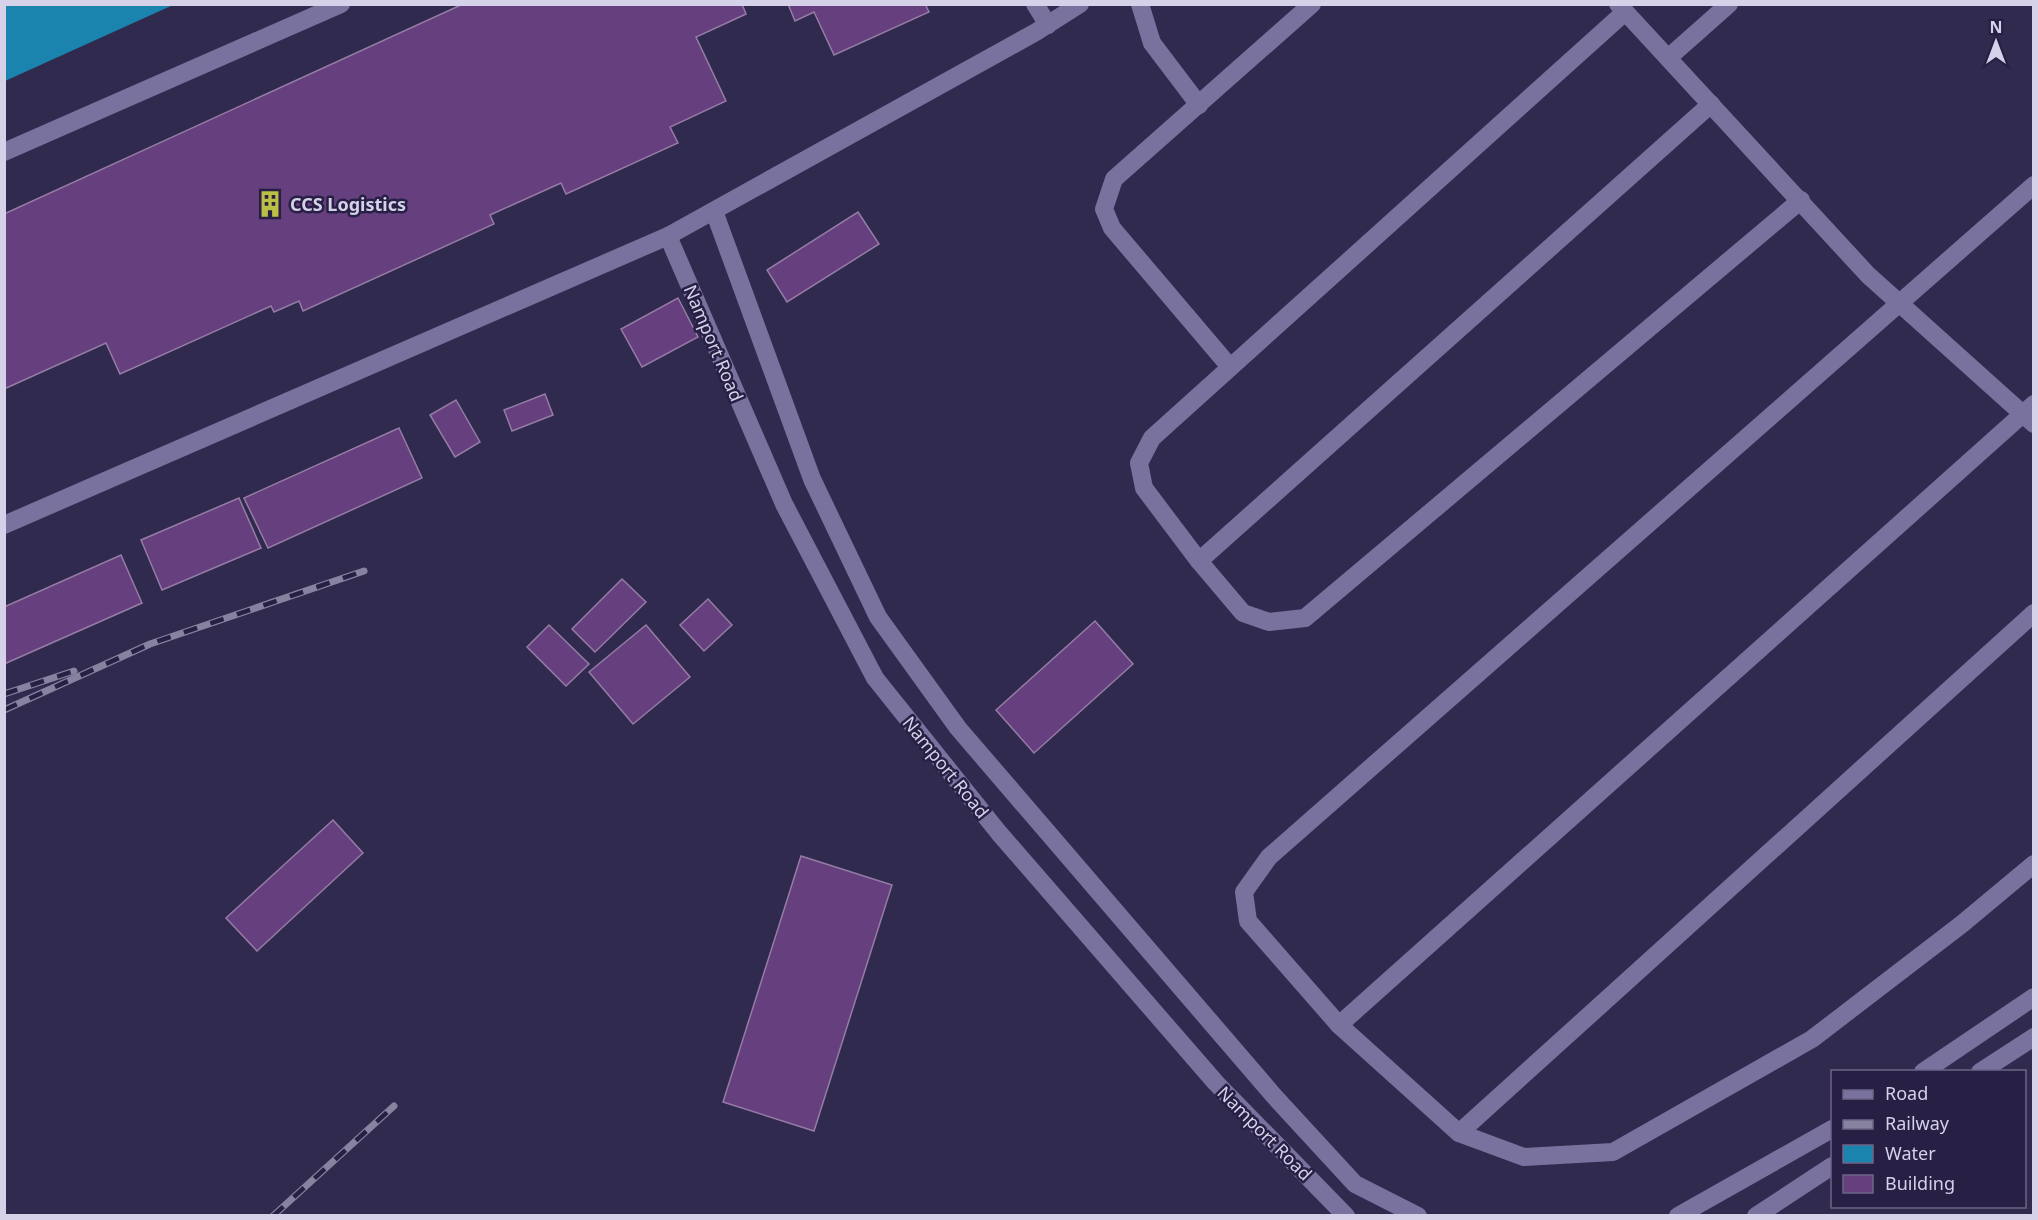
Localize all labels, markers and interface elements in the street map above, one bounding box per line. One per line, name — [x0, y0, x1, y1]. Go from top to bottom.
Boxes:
north arrow — [1966, 12, 2026, 72]
text: N — [1989, 16, 2003, 38]
building icon: CCS Logistics — [255, 189, 285, 219]
place label: CCS Logistics — [290, 192, 406, 216]
street label: Namport Road — [679, 281, 749, 405]
street label: Namport Road — [898, 711, 994, 823]
legend — [1831, 1070, 2026, 1208]
street label: Namport Road — [1213, 1081, 1317, 1185]
text: Road — [1885, 1081, 1928, 1105]
text: Railway — [1885, 1111, 1950, 1135]
text: Water — [1885, 1141, 1936, 1165]
text: Building — [1885, 1171, 1955, 1195]

